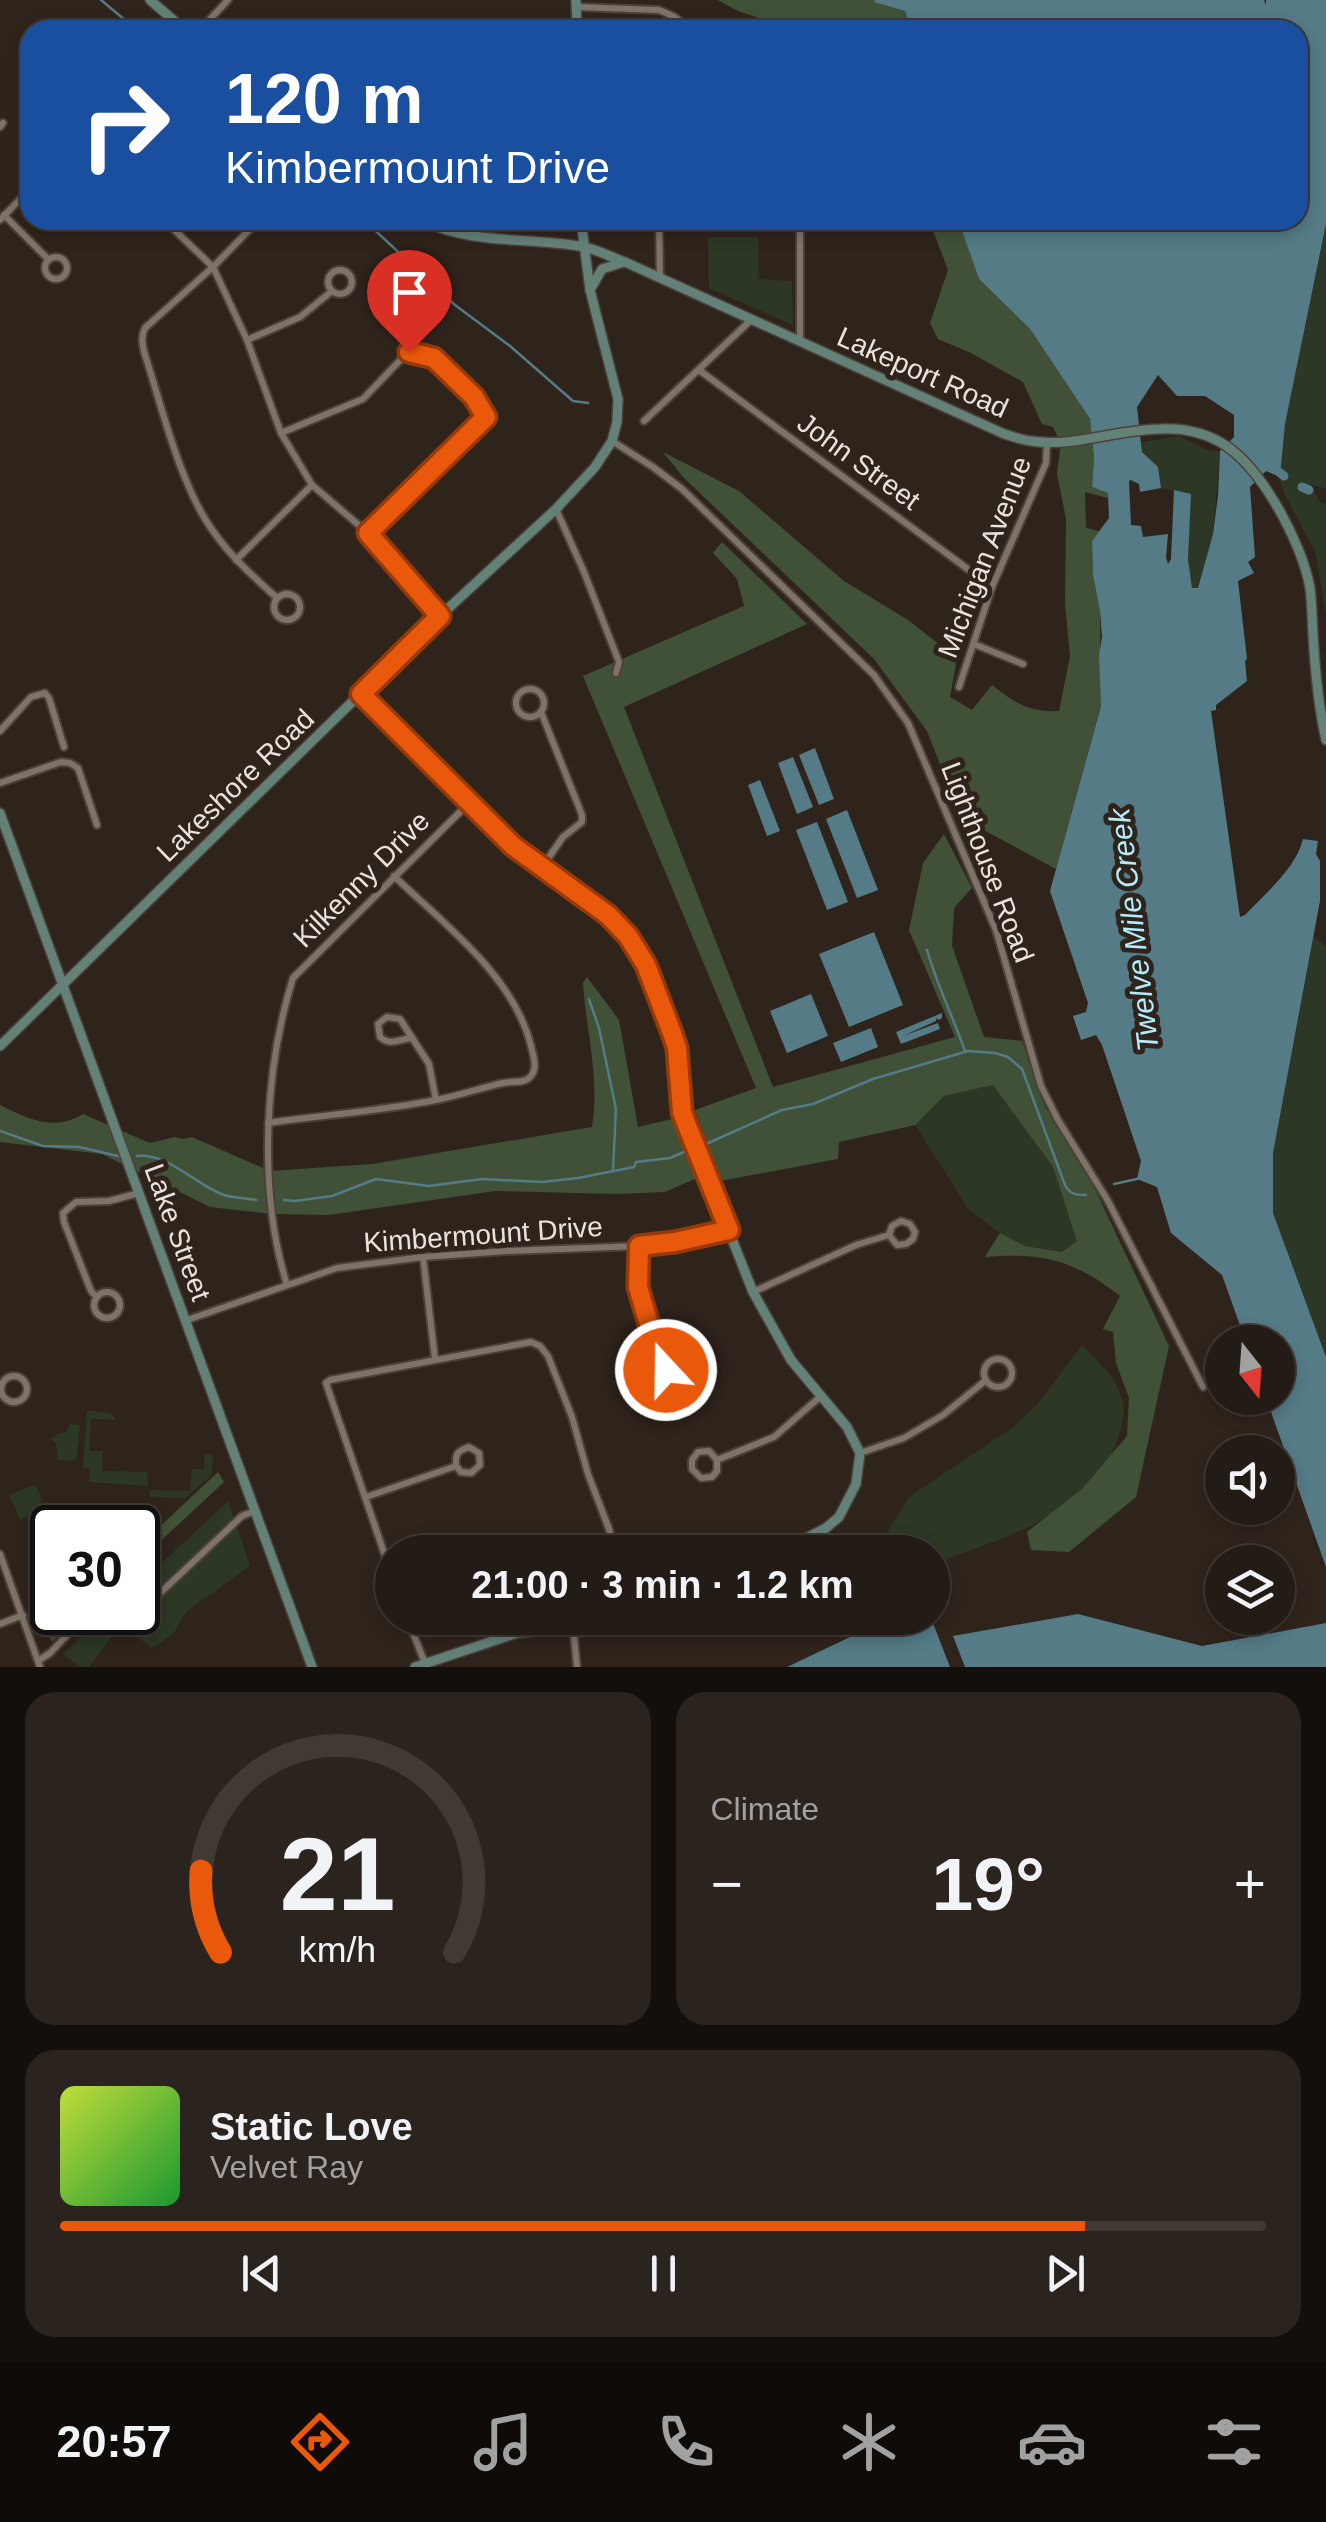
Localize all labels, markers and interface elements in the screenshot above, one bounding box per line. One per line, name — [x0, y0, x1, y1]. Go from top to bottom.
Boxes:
icon: right — [60, 60, 190, 190]
text: 120 m — [225, 60, 423, 138]
text: Kimbermount Drive — [225, 142, 610, 193]
pin — [367, 250, 452, 353]
icon: arrive — [382, 265, 437, 320]
street label: Lakeport Road — [833, 321, 1013, 424]
street label: John Street — [792, 407, 926, 516]
street label: Michigan Avenue — [932, 452, 1037, 662]
street label: Lakeshore Road — [151, 703, 320, 868]
street label: Lighthouse Road — [935, 758, 1040, 967]
street label: Kilkenny Drive — [287, 805, 436, 954]
water label: Twelve Mile Creek — [1102, 805, 1165, 1053]
street label: Lake Street — [138, 1160, 217, 1305]
street label: Kimbermount Drive — [362, 1211, 604, 1258]
position arrow — [614, 1318, 718, 1422]
north arrow — [1205, 1325, 1295, 1415]
map controls — [1205, 1325, 1295, 1635]
button: sound — [1205, 1435, 1295, 1525]
speed limit sign: 30 — [30, 1505, 160, 1635]
button: layers — [1205, 1545, 1295, 1635]
text: 21:00 · 3 min · 1.2 km — [471, 1564, 854, 1606]
text: Climate — [711, 1791, 819, 1827]
text: 21 — [280, 1816, 396, 1932]
text: 19° — [932, 1842, 1045, 1926]
text: − — [711, 1853, 743, 1915]
text: + — [1234, 1853, 1266, 1915]
text: km/h — [299, 1930, 376, 1970]
text: Static Love — [210, 2106, 413, 2148]
text: Velvet Ray — [210, 2149, 363, 2185]
icon: previous — [234, 2246, 289, 2301]
icon: pause — [636, 2246, 691, 2301]
icon: next — [1038, 2246, 1093, 2301]
icon: directions — [285, 2407, 355, 2477]
icon: music — [468, 2407, 538, 2477]
icon: phone — [651, 2407, 721, 2477]
icon: climate — [834, 2407, 904, 2477]
icon: car — [1017, 2407, 1087, 2477]
icon: filters — [1199, 2407, 1269, 2477]
text: 20:57 — [56, 2416, 172, 2467]

